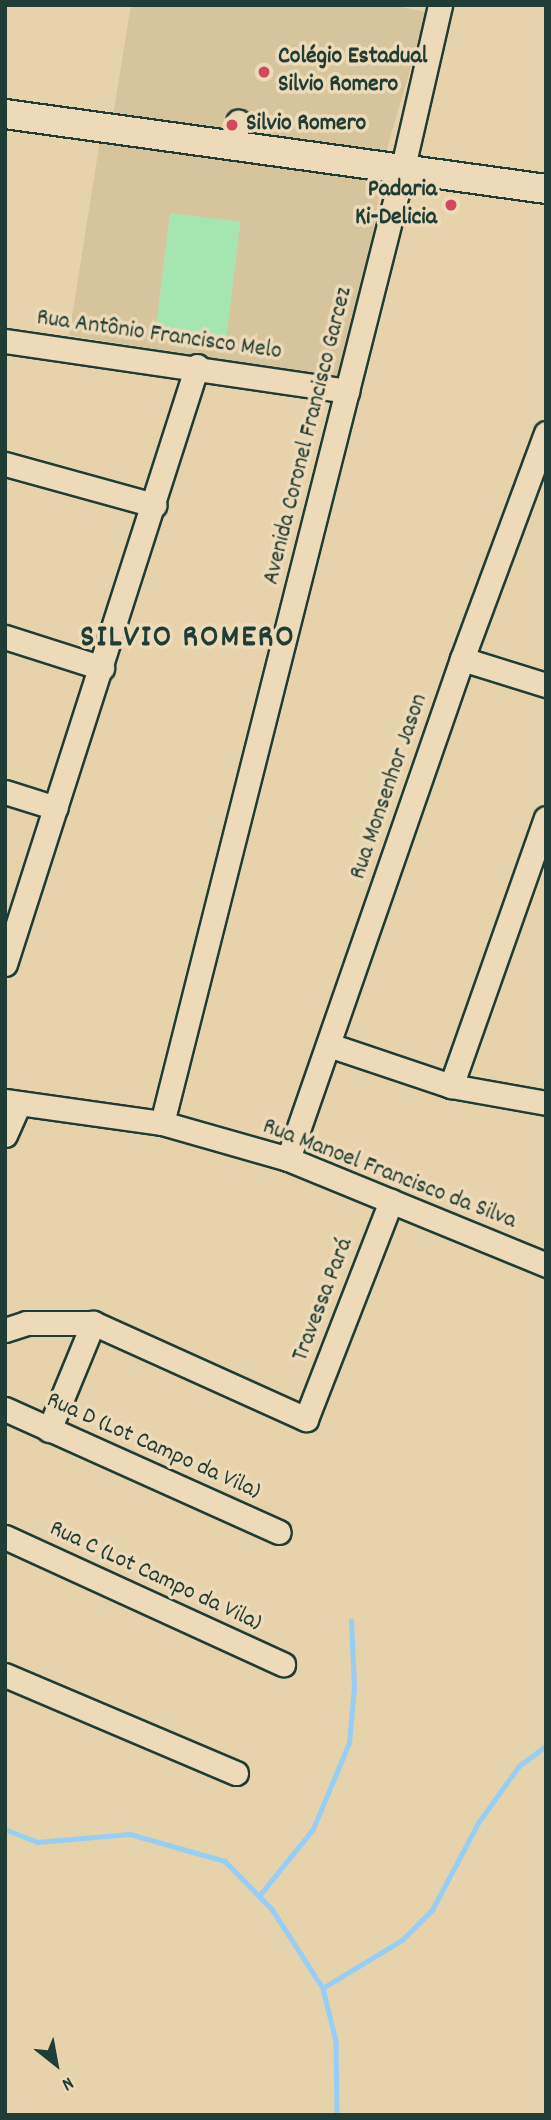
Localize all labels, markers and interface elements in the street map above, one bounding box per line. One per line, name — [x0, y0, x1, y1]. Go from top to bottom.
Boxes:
place label: Colégio Estadual Silvio Romero — [278, 44, 427, 100]
marker: Colégio Estadual Silvio Romero — [256, 64, 272, 80]
place label: Silvio Romero — [246, 111, 366, 139]
marker: Silvio Romero — [224, 117, 240, 133]
place label: Padaria Ki-Delicia — [355, 177, 437, 233]
marker: Padaria Ki-Delicia — [443, 197, 459, 213]
street label: Avenida Coronel Francisco Garcez — [258, 284, 360, 588]
street label: Rua Antônio Francisco Melo — [35, 305, 283, 367]
district label: SILVIO ROMERO — [82, 620, 294, 658]
street label: Rua Monsenhor Jason — [345, 690, 435, 884]
street label: Rua Manoel Francisco da Silva — [258, 1113, 520, 1237]
street label: Travessa Pará — [287, 1234, 361, 1366]
street label: Rua D (Lot Campo da Vila) — [42, 1387, 264, 1507]
street label: Rua C (Lot Campo da Vila) — [44, 1515, 266, 1639]
north arrow — [21, 2029, 91, 2099]
text: N — [56, 2068, 78, 2096]

